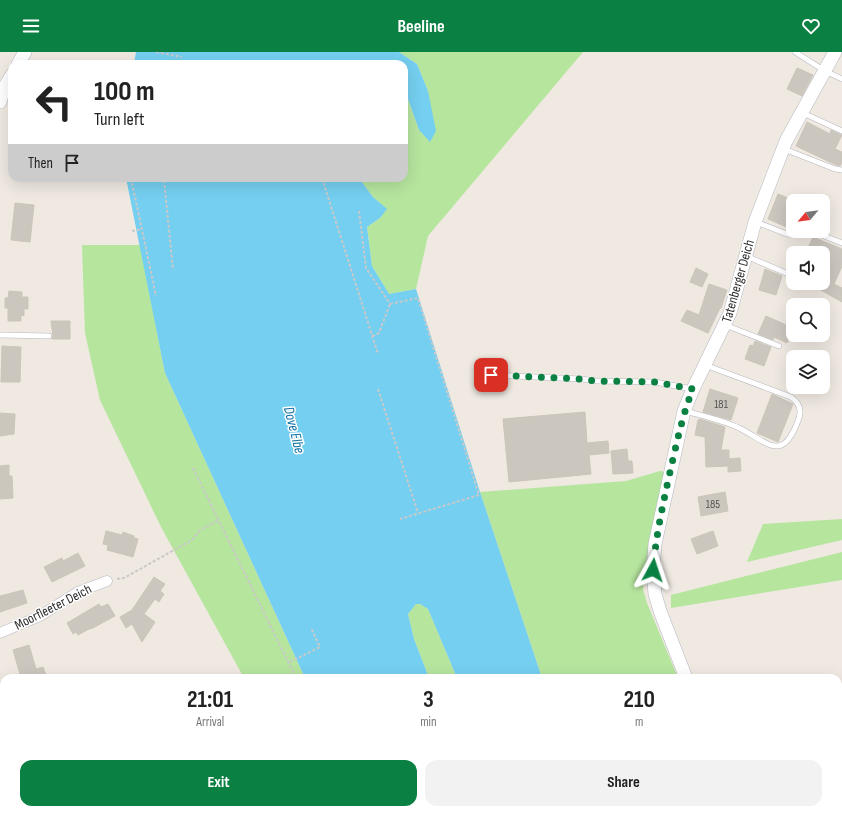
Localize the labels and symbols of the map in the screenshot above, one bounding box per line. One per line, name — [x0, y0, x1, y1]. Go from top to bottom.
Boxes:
north arrow — [786, 194, 830, 238]
street label: Tatenberger Deich — [718, 238, 758, 324]
pin — [474, 358, 508, 392]
house number: 181 — [714, 397, 729, 412]
water label: Dove Elbe — [279, 405, 309, 456]
house number: 185 — [706, 497, 720, 512]
position arrow — [632, 549, 674, 591]
street label: Moorfleeter Deich — [12, 580, 94, 634]

